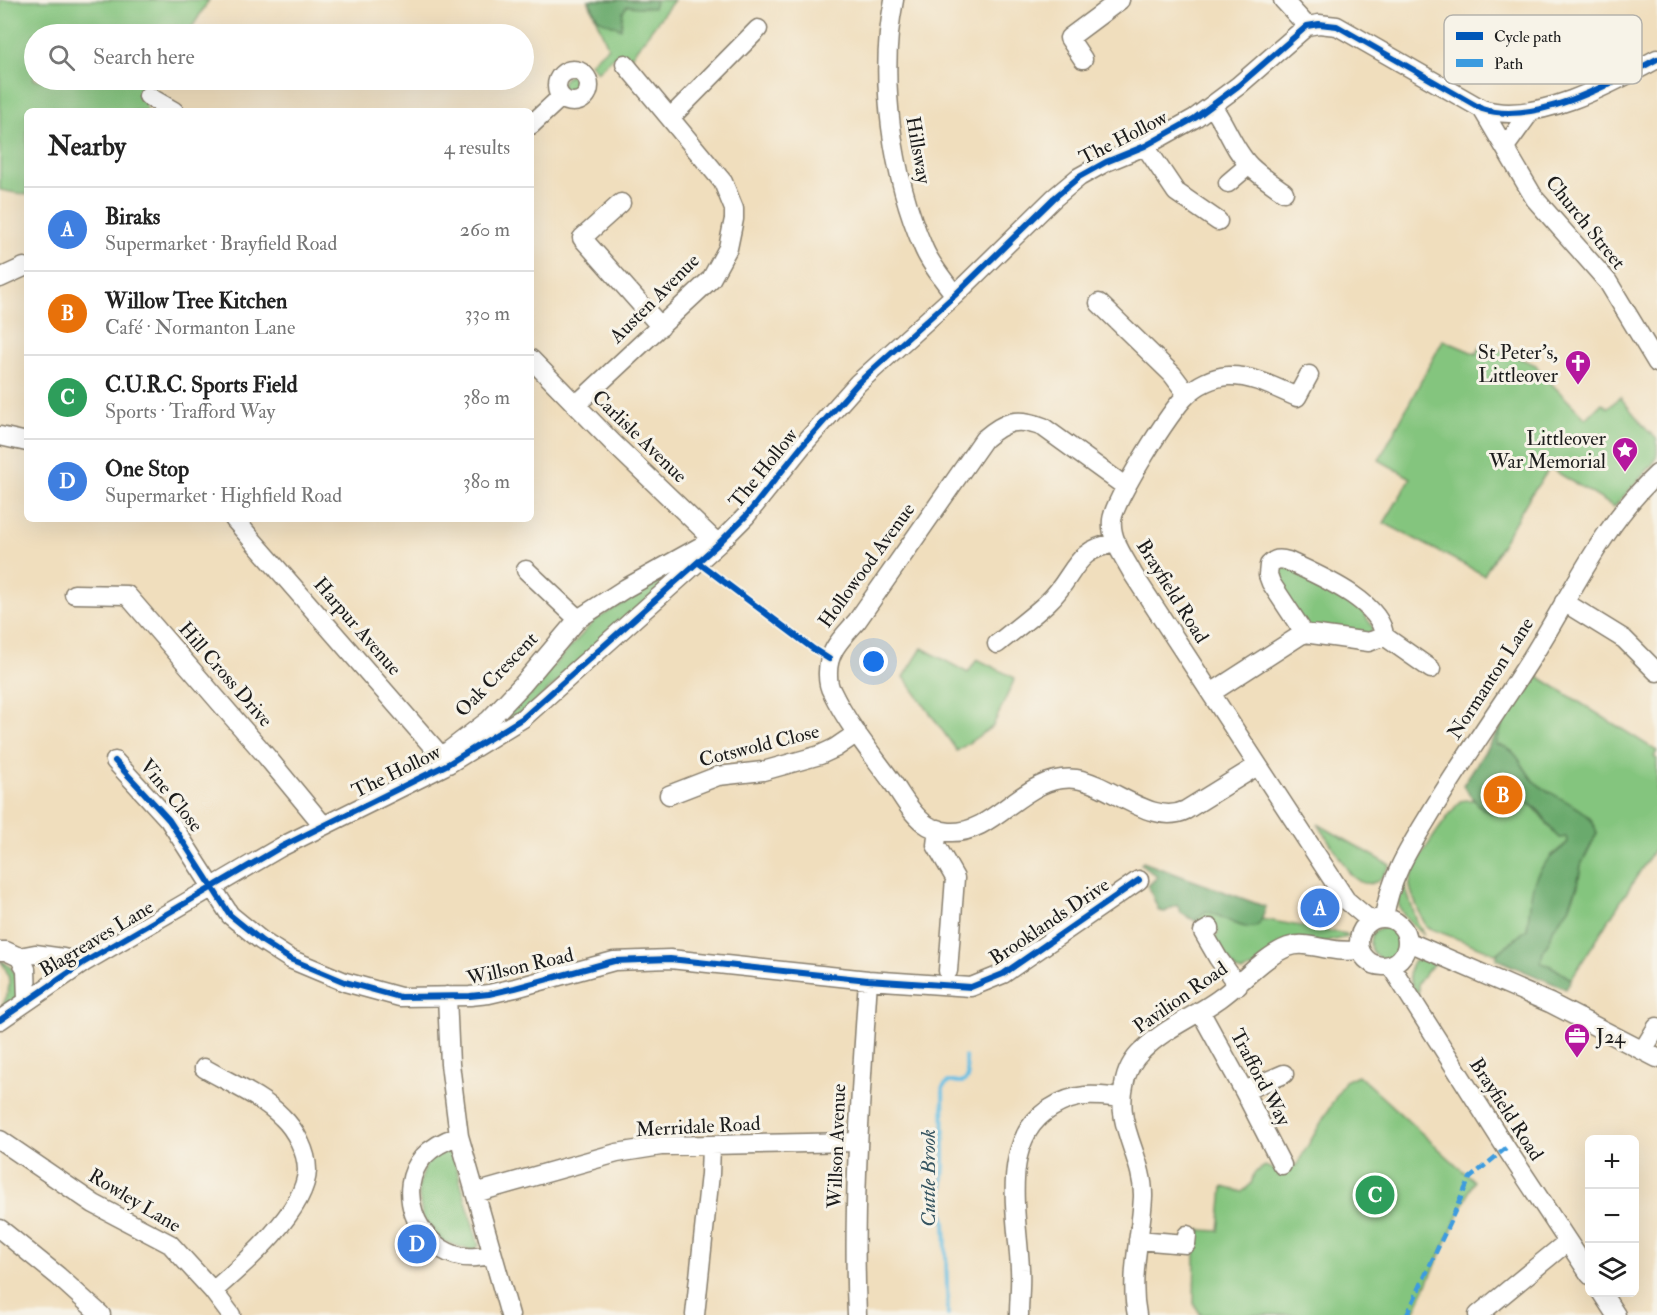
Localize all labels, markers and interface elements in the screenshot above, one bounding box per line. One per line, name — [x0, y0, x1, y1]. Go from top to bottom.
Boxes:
legend — [1444, 15, 1642, 84]
search box — [24, 24, 534, 90]
text: Cycle path — [1494, 27, 1562, 48]
icon: search — [45, 41, 78, 74]
text: Search here — [93, 43, 195, 71]
text: Path — [1494, 54, 1524, 74]
street label: The Hollow — [1075, 104, 1172, 170]
street label: Hillsway — [900, 114, 937, 187]
text: Nearby — [48, 131, 126, 163]
text: 4 results — [444, 135, 510, 160]
street label: Church Street — [1540, 170, 1631, 275]
text: Biraks — [105, 203, 160, 231]
text: A — [61, 217, 74, 242]
text: 260 m — [460, 217, 510, 242]
text: Supermarket · Brayfield Road — [105, 231, 337, 256]
street label: Austen Avenue — [603, 248, 705, 349]
text: Willow Tree Kitchen — [105, 287, 287, 315]
text: B — [61, 301, 74, 326]
text: 330 m — [465, 301, 510, 326]
text: Café · Normanton Lane — [105, 315, 295, 340]
place label: St Peter's, Littleover — [1478, 340, 1559, 388]
church icon: St Peter's, Littleover — [1563, 348, 1593, 386]
text: C.U.R.C. Sports Field — [105, 371, 297, 399]
text: C — [60, 385, 75, 410]
text: 380 m — [463, 385, 510, 410]
street label: Carlisle Avenue — [587, 385, 693, 488]
text: Sports · Trafford Way — [105, 399, 275, 424]
street label: The Hollow — [724, 423, 804, 513]
place label: Littleover War Memorial — [1488, 426, 1607, 474]
place icon: Littleover War Memorial — [1610, 435, 1640, 473]
text: One Stop — [105, 455, 189, 483]
text: D — [59, 469, 76, 494]
text: 380 m — [463, 469, 510, 494]
text: Supermarket · Highfield Road — [105, 483, 342, 508]
street label: Hollowood Avenue — [813, 498, 920, 633]
street label: Brayfield Road — [1131, 535, 1214, 648]
street label: Harpur Avenue — [307, 572, 407, 681]
street label: Normanton Lane — [1442, 613, 1539, 744]
street label: Hill Cross Drive — [173, 617, 278, 732]
street label: Oak Crescent — [450, 626, 543, 722]
your location — [859, 647, 888, 676]
street label: Cotswold Close — [696, 718, 822, 772]
street label: The Hollow — [348, 739, 445, 804]
street label: Vine Close — [135, 754, 209, 837]
pin: B — [1484, 772, 1522, 818]
street label: Brooklands Drive — [984, 872, 1114, 971]
pin: A — [1300, 886, 1340, 930]
street label: Blagreaves Lane — [34, 894, 158, 982]
street label: Willson Road — [463, 942, 576, 991]
street label: Pavilion Road — [1128, 956, 1232, 1039]
office icon: J24 — [1562, 1021, 1592, 1059]
street label: Trafford Way — [1225, 1024, 1297, 1131]
place label: J24 — [1595, 1024, 1626, 1049]
street label: Brayfield Road — [1464, 1053, 1549, 1165]
street label: Willson Avenue — [822, 1083, 851, 1210]
street label: Merridale Road — [635, 1111, 761, 1142]
water label: Cuttle Brook — [915, 1129, 942, 1227]
map controls — [1585, 1135, 1639, 1297]
button: + — [1585, 1135, 1639, 1189]
street label: Rowley Lane — [84, 1163, 186, 1238]
pin: C — [1356, 1172, 1394, 1218]
button: − — [1585, 1189, 1639, 1243]
pin: D — [398, 1222, 436, 1266]
button: layers — [1585, 1243, 1639, 1297]

